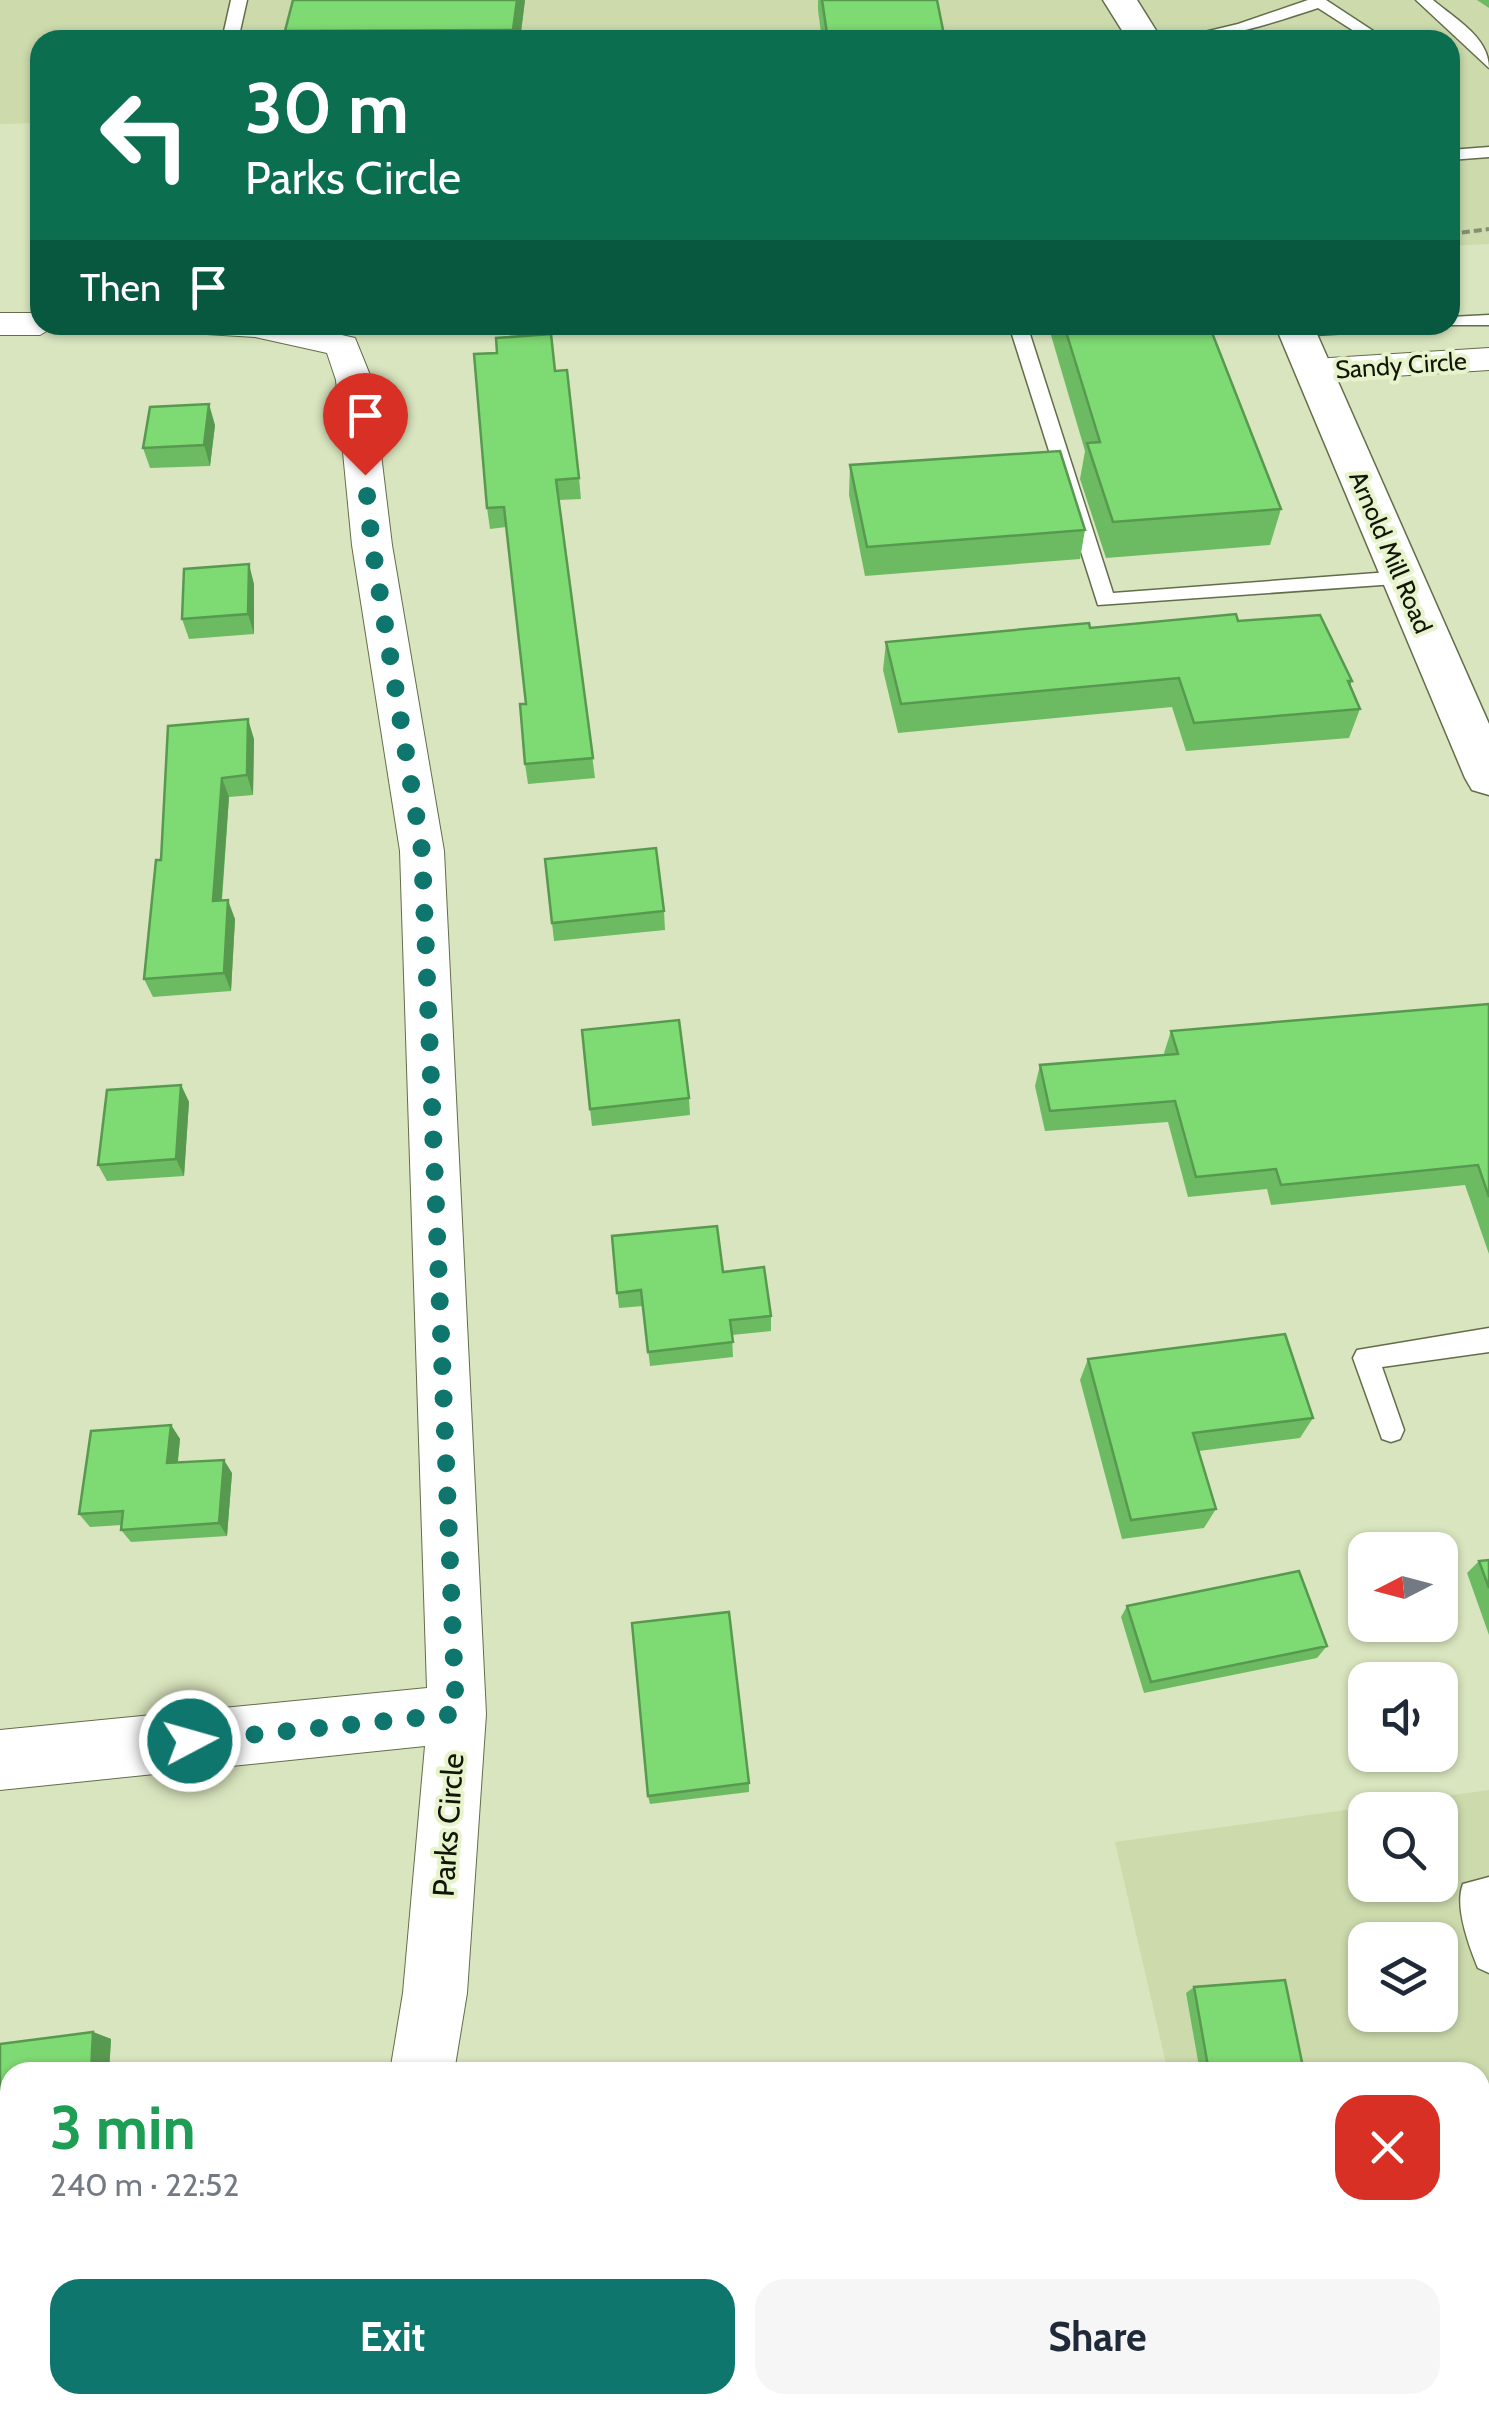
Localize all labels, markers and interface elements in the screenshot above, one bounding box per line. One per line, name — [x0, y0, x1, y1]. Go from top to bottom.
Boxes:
text: 30 m — [245, 65, 409, 151]
icon: left — [80, 70, 210, 200]
text: Parks Circle — [245, 151, 461, 205]
icon: arrive — [181, 260, 236, 315]
text: Then — [80, 264, 161, 311]
street label: Sandy Circle — [1334, 345, 1468, 385]
pin — [323, 373, 408, 476]
icon: arrive — [338, 388, 393, 443]
street label: Arnold Mill Road — [1343, 466, 1439, 638]
north arrow — [1348, 1532, 1458, 1642]
map controls — [1348, 1532, 1458, 2032]
button: sound — [1348, 1662, 1458, 1772]
position arrow — [138, 1689, 242, 1793]
street label: Parks Circle — [425, 1752, 471, 1898]
button: search — [1348, 1792, 1458, 1902]
button: layers — [1348, 1922, 1458, 2032]
text: 3 min — [50, 2091, 196, 2164]
button: close — [1335, 2095, 1440, 2200]
text: 240 m · 22:52 — [50, 2165, 239, 2204]
button: Exit — [50, 2279, 735, 2394]
button: Share — [755, 2279, 1440, 2394]

